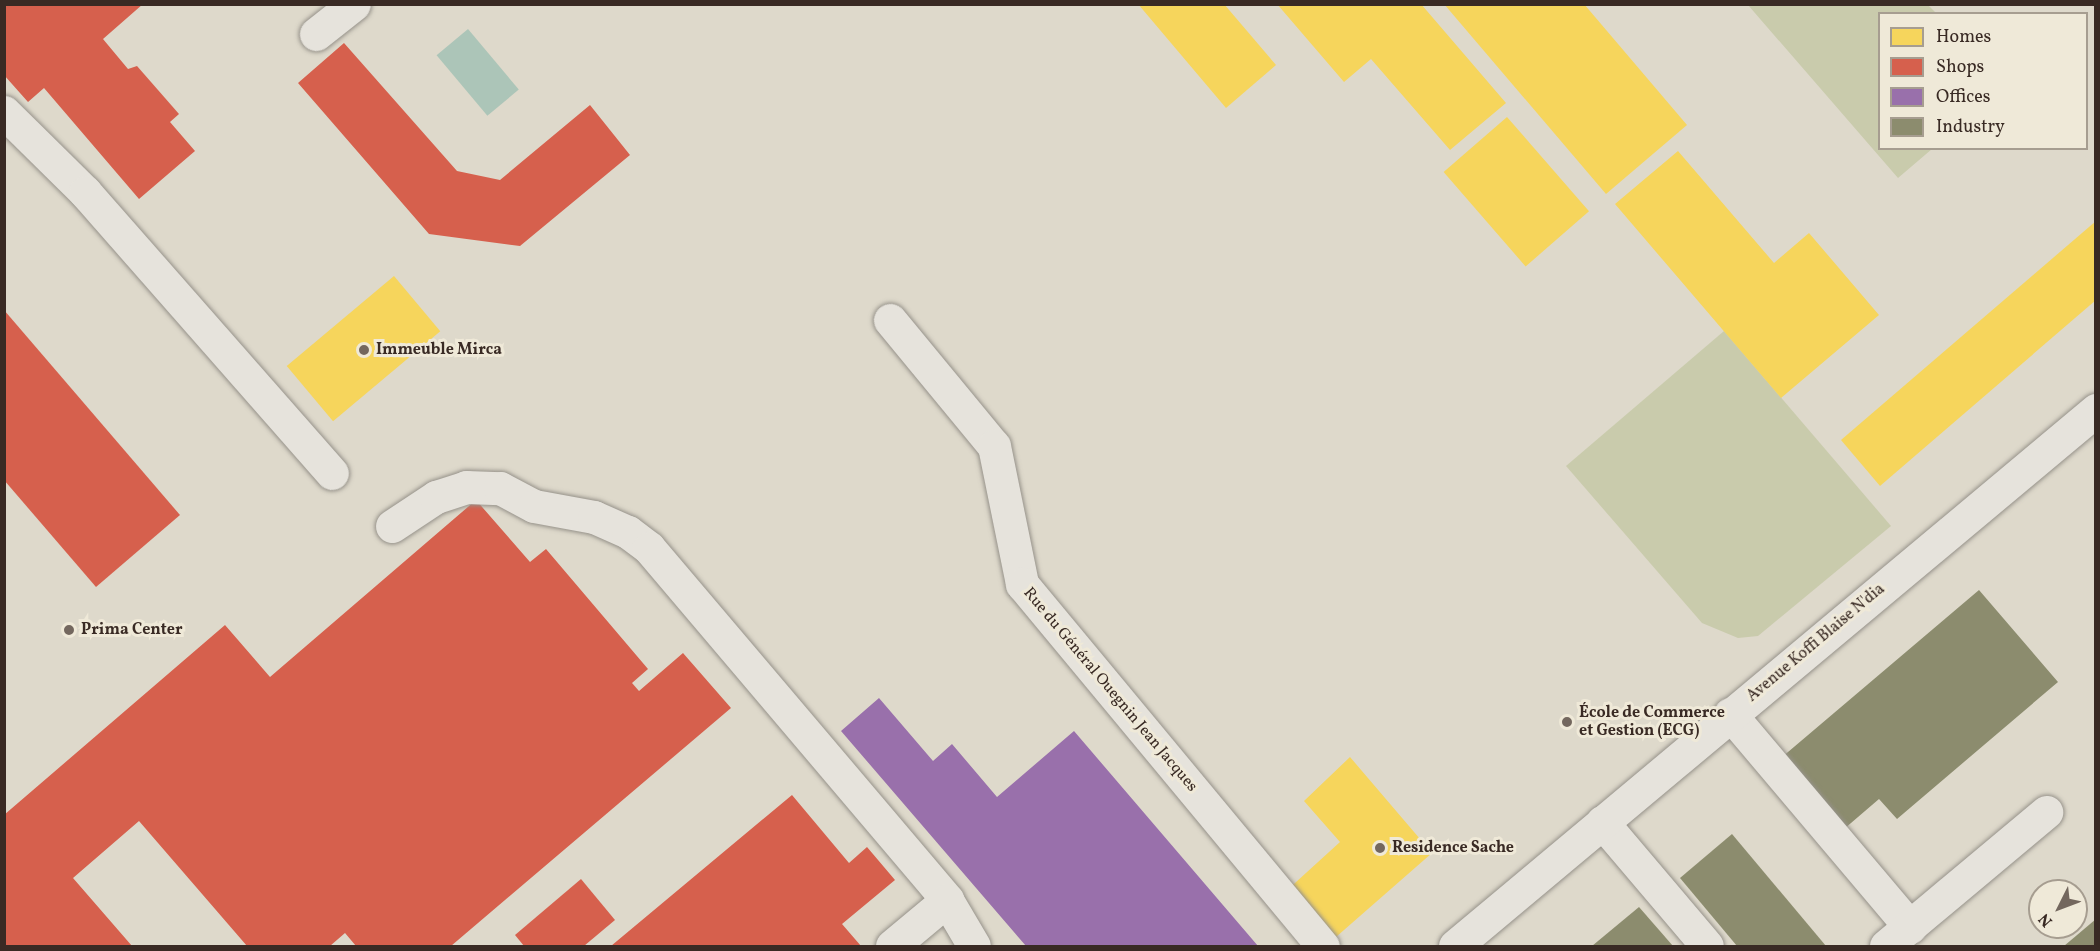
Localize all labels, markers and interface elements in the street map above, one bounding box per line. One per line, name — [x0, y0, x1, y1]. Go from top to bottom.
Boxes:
legend — [1878, 12, 2088, 150]
text: Homes — [1936, 25, 1991, 50]
text: Shops — [1936, 55, 1984, 80]
text: Offices — [1936, 85, 1991, 110]
text: Industry — [1936, 115, 2005, 140]
place label: Immeuble Mirca — [376, 340, 502, 360]
marker: Immeuble Mirca — [357, 343, 371, 357]
street label: Avenue Koffi Blaise N'dia — [1743, 580, 1889, 706]
street label: Rue du Général Ouegnin Jean Jacques — [1019, 584, 1201, 796]
place label: Prima Center — [81, 620, 182, 640]
marker: Prima Center — [62, 623, 76, 637]
place label: École de Commerce et Gestion (ECG) — [1579, 703, 1725, 741]
marker: École de Commerce et Gestion (ECG) — [1560, 715, 1574, 729]
place label: Residence Sache — [1392, 838, 1514, 858]
marker: Residence Sache — [1373, 841, 1387, 855]
north arrow — [2028, 879, 2088, 939]
text: N — [2034, 908, 2058, 931]

